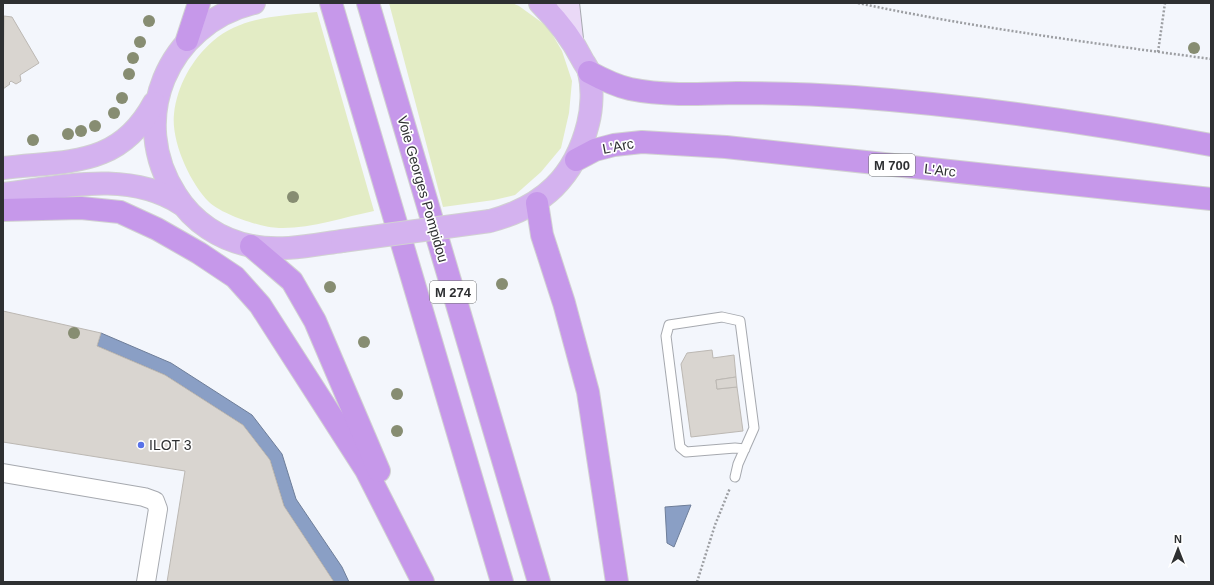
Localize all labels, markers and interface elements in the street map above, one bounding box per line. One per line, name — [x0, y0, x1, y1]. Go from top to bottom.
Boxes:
street label: Voie Georges Pompidou — [394, 114, 452, 264]
street label: L'Arc — [601, 135, 635, 157]
road number: M 700 — [869, 154, 915, 176]
street label: L'Arc — [924, 160, 956, 180]
road number: M 274 — [430, 281, 476, 303]
place label: ILOT 3 — [149, 437, 192, 453]
marker: ILOT 3 — [136, 440, 146, 450]
north arrow — [1158, 529, 1198, 569]
text: N — [1174, 533, 1182, 545]

